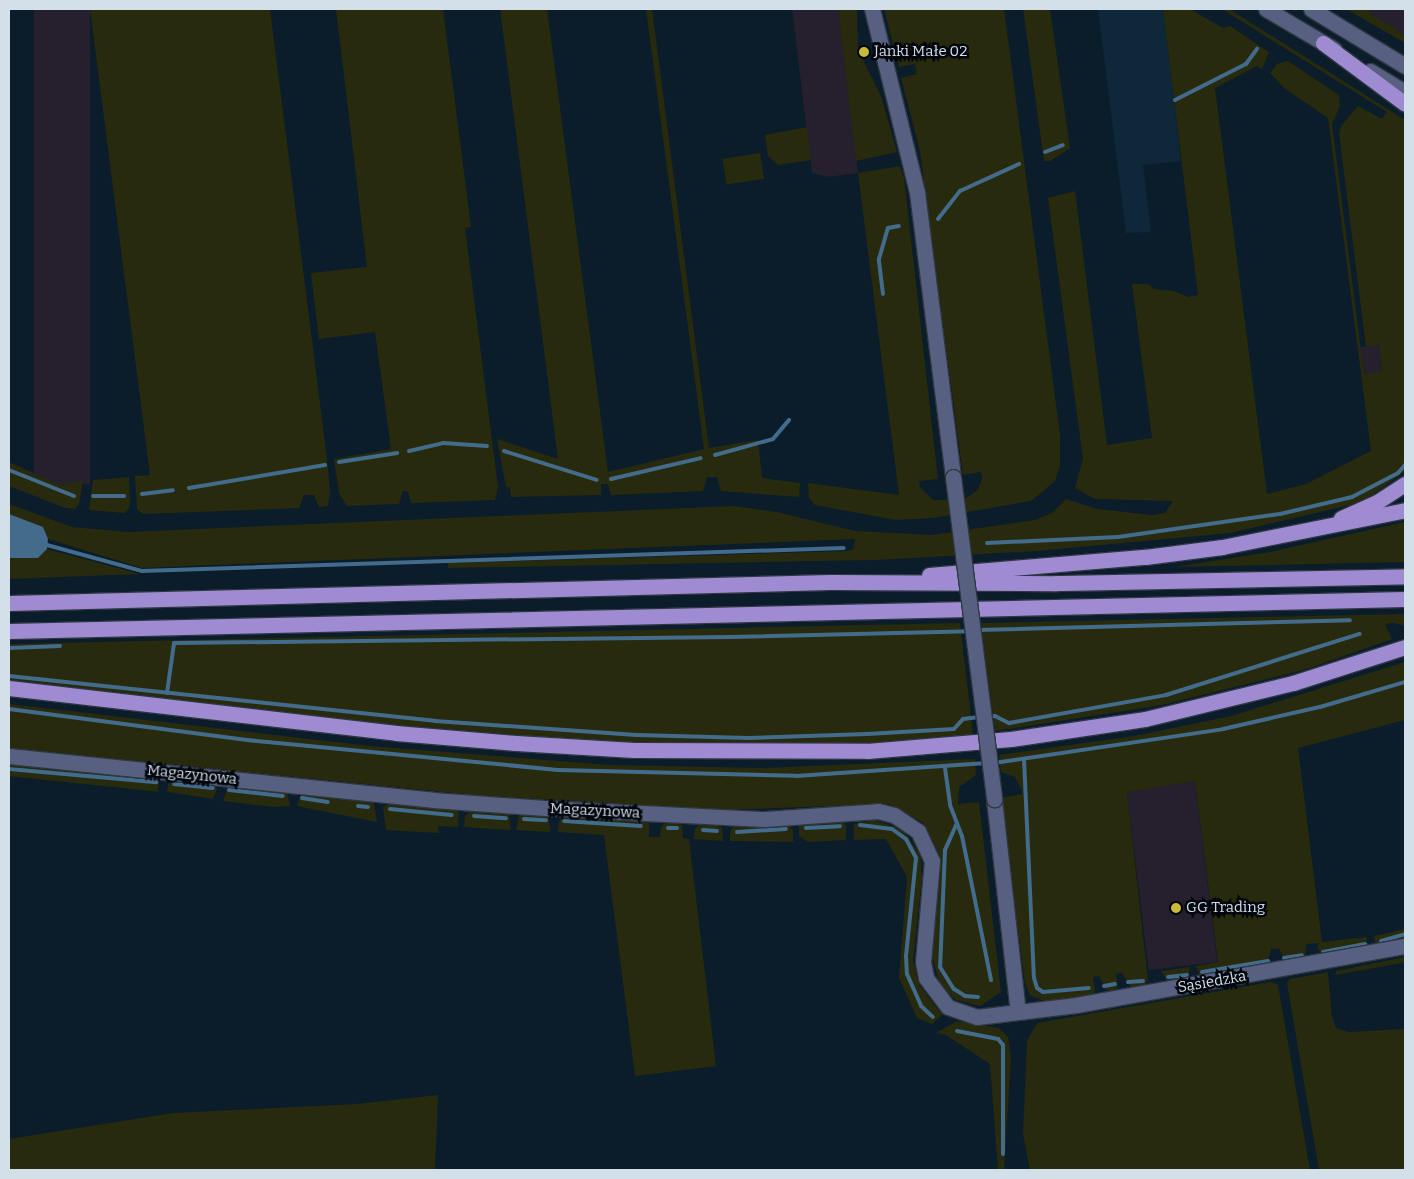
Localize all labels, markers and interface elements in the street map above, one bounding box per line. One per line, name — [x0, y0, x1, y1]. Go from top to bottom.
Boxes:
place label: Janki Małe 02 — [874, 43, 967, 61]
marker: Janki Małe 02 — [858, 46, 870, 58]
street label: Magazynowa — [146, 761, 238, 789]
street label: Magazynowa — [549, 800, 641, 822]
place label: GG Trading — [1186, 899, 1265, 917]
marker: GG Trading — [1170, 902, 1182, 914]
street label: Sąsiedzka — [1176, 967, 1248, 997]

